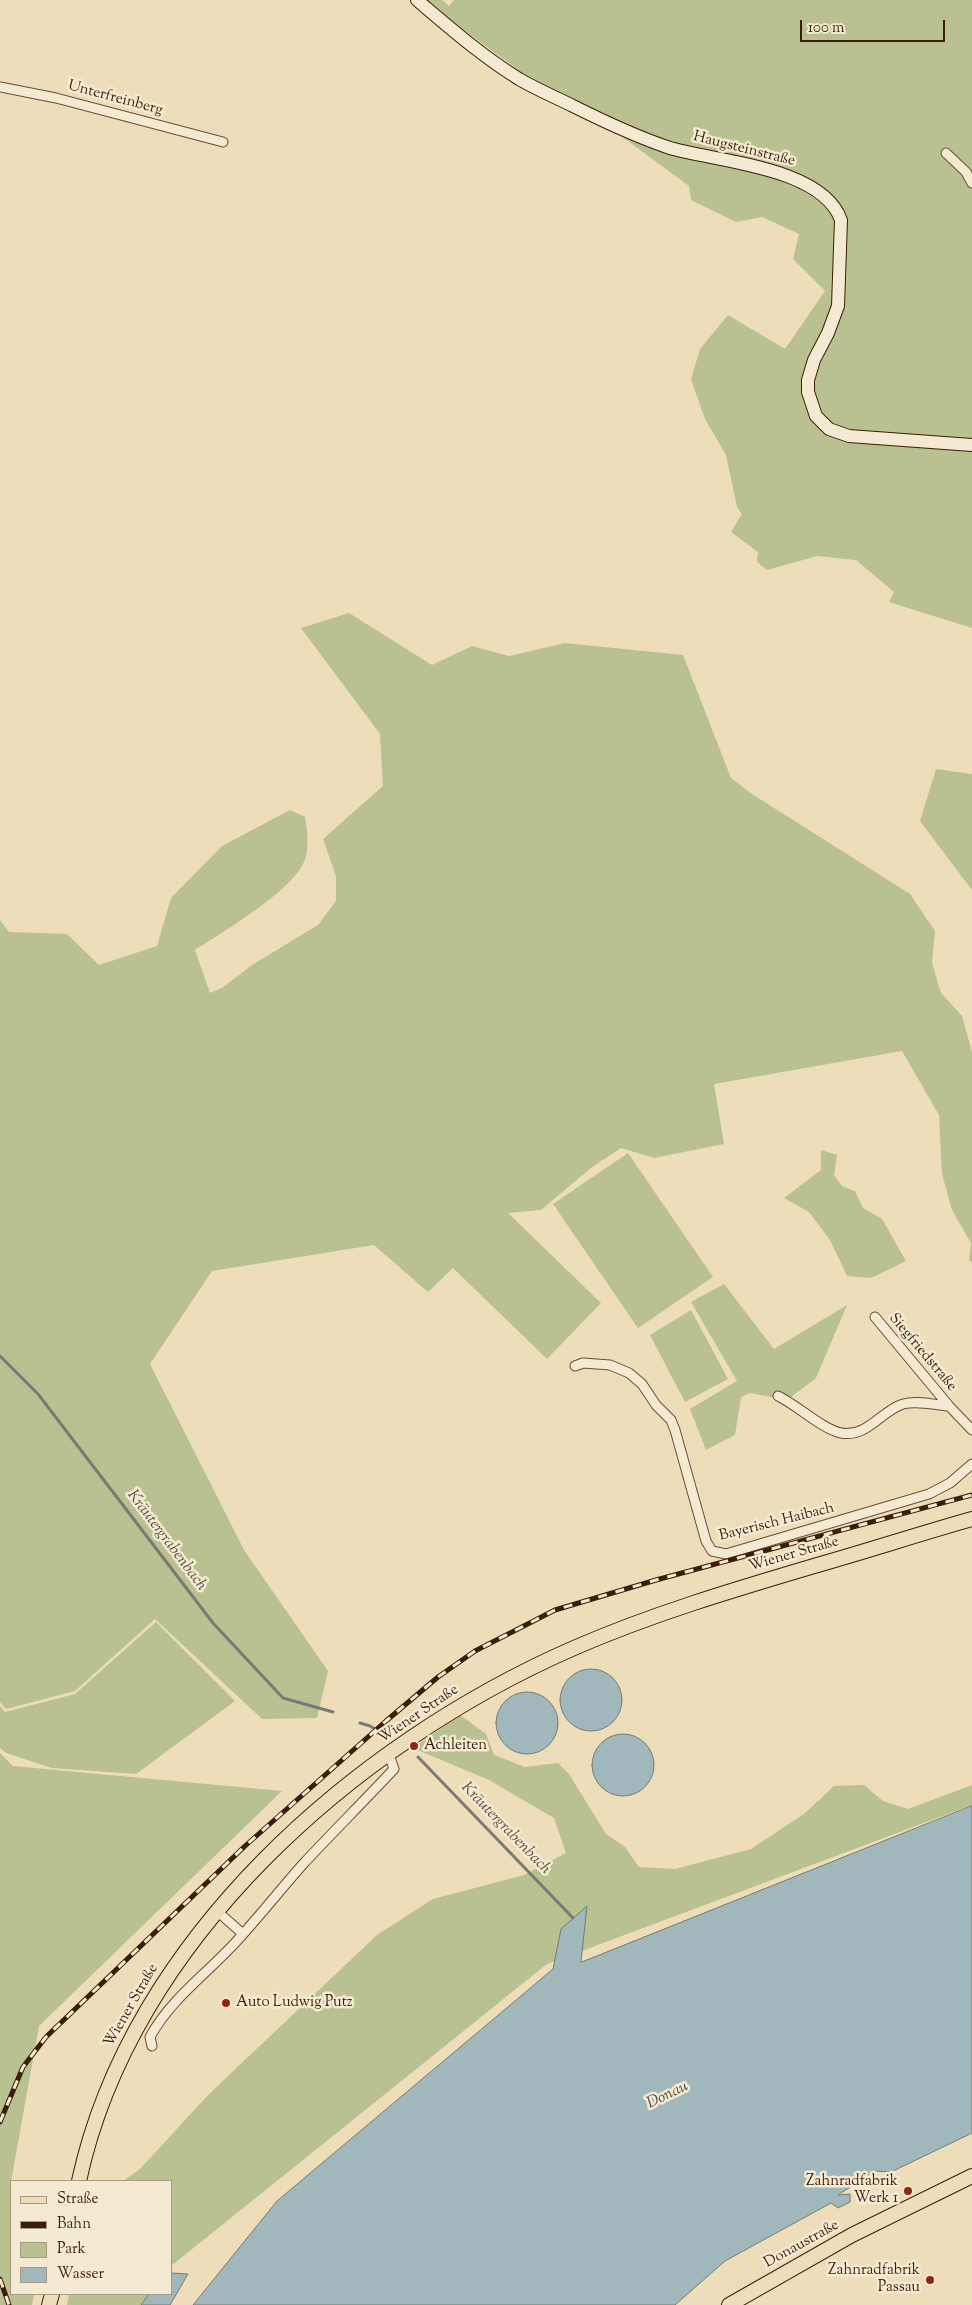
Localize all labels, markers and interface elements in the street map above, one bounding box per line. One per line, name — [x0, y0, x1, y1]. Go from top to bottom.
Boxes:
scale bar — [802, 10, 947, 42]
text: 100 m — [808, 18, 844, 39]
street label: Unterfreinberg — [66, 78, 164, 120]
street label: Haugsteinstraße — [691, 129, 797, 171]
street label: Siegfriedstraße — [884, 1310, 960, 1396]
water label: Kräutergrabenbach — [122, 1487, 210, 1595]
street label: Bayerisch Haibach — [718, 1500, 836, 1546]
street label: Wiener Straße — [747, 1534, 841, 1576]
street label: Wiener Straße — [375, 1682, 463, 1748]
place label: Achleiten — [424, 1737, 487, 1755]
marker: Achleiten — [408, 1740, 420, 1752]
water label: Kräutergrabenbach — [456, 1779, 554, 1879]
street label: Wiener Straße — [101, 1961, 163, 2051]
place label: Auto Ludwig Putz — [236, 1994, 352, 2012]
marker: Auto Ludwig Putz — [220, 1997, 232, 2009]
water label: Donau — [644, 2078, 692, 2114]
place label: Zahnradfabrik Werk 1 — [806, 2173, 898, 2208]
legend — [10, 2180, 172, 2295]
marker: Zahnradfabrik Werk 1 — [902, 2185, 914, 2197]
text: Straße — [57, 2189, 99, 2210]
text: Bahn — [57, 2214, 91, 2235]
street label: Donaustraße — [761, 2217, 843, 2273]
text: Park — [57, 2239, 86, 2260]
place label: Zahnradfabrik Passau — [828, 2262, 920, 2297]
text: Wasser — [57, 2264, 104, 2285]
marker: Zahnradfabrik Passau — [924, 2274, 936, 2286]

